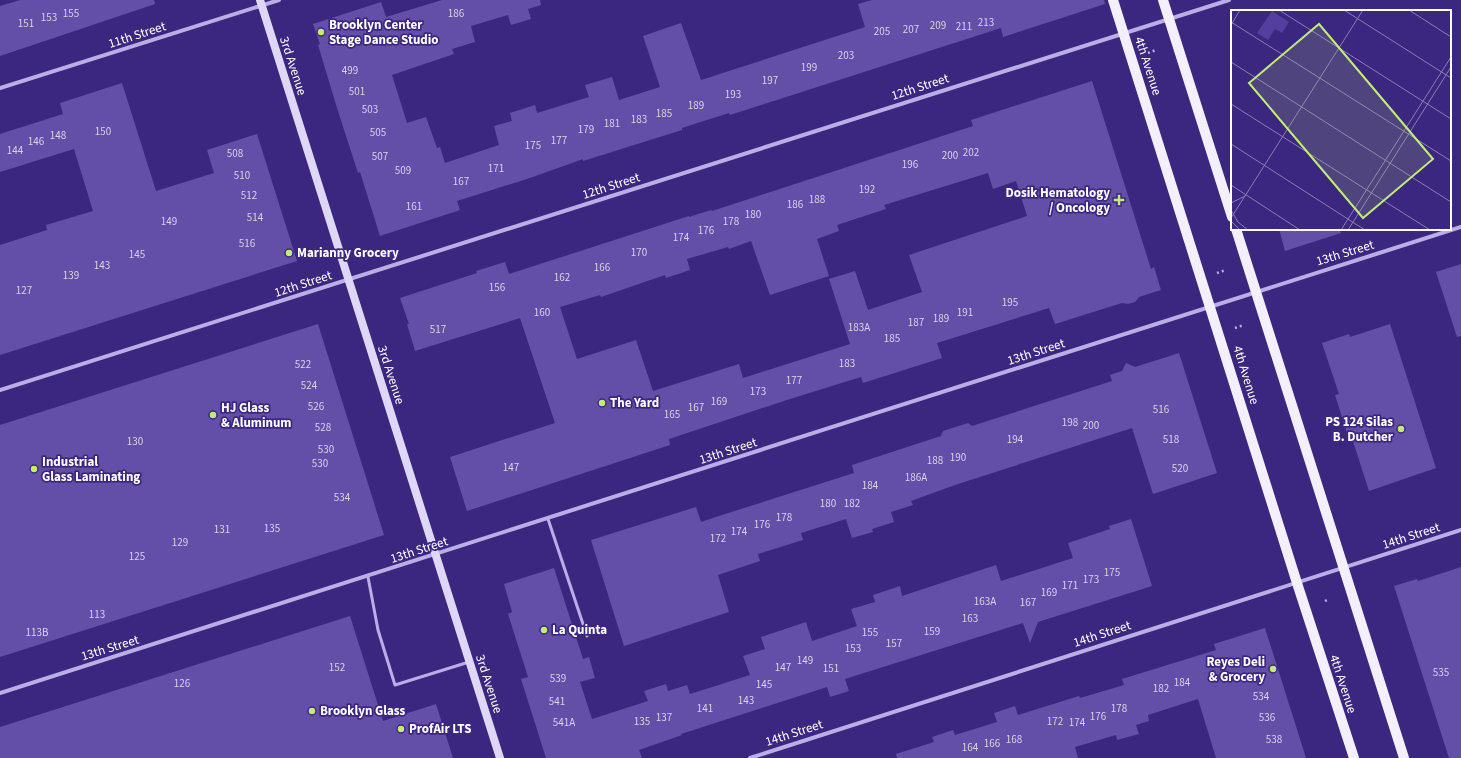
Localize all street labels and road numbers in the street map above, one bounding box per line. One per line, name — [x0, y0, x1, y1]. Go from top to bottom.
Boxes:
street label: 11th Street — [106, 17, 169, 53]
street label: 3rd Avenue — [275, 34, 311, 98]
street label: 4th Avenue — [1130, 34, 1166, 98]
street label: 12th Street — [889, 69, 952, 105]
street label: 12th Street — [580, 168, 643, 204]
street label: 13th Street — [1314, 236, 1377, 270]
street label: 12th Street — [272, 266, 335, 302]
street label: 13th Street — [1005, 334, 1068, 370]
street label: 3rd Avenue — [373, 343, 409, 407]
street label: 4th Avenue — [1229, 343, 1263, 407]
street label: 13th Street — [697, 433, 760, 469]
street label: 14th Street — [1380, 518, 1443, 554]
street label: 13th Street — [388, 532, 451, 568]
street label: 14th Street — [1071, 616, 1134, 652]
street label: 13th Street — [79, 631, 142, 665]
street label: 3rd Avenue — [471, 652, 507, 716]
street label: 4th Avenue — [1325, 652, 1361, 716]
street label: 14th Street — [763, 715, 826, 751]

